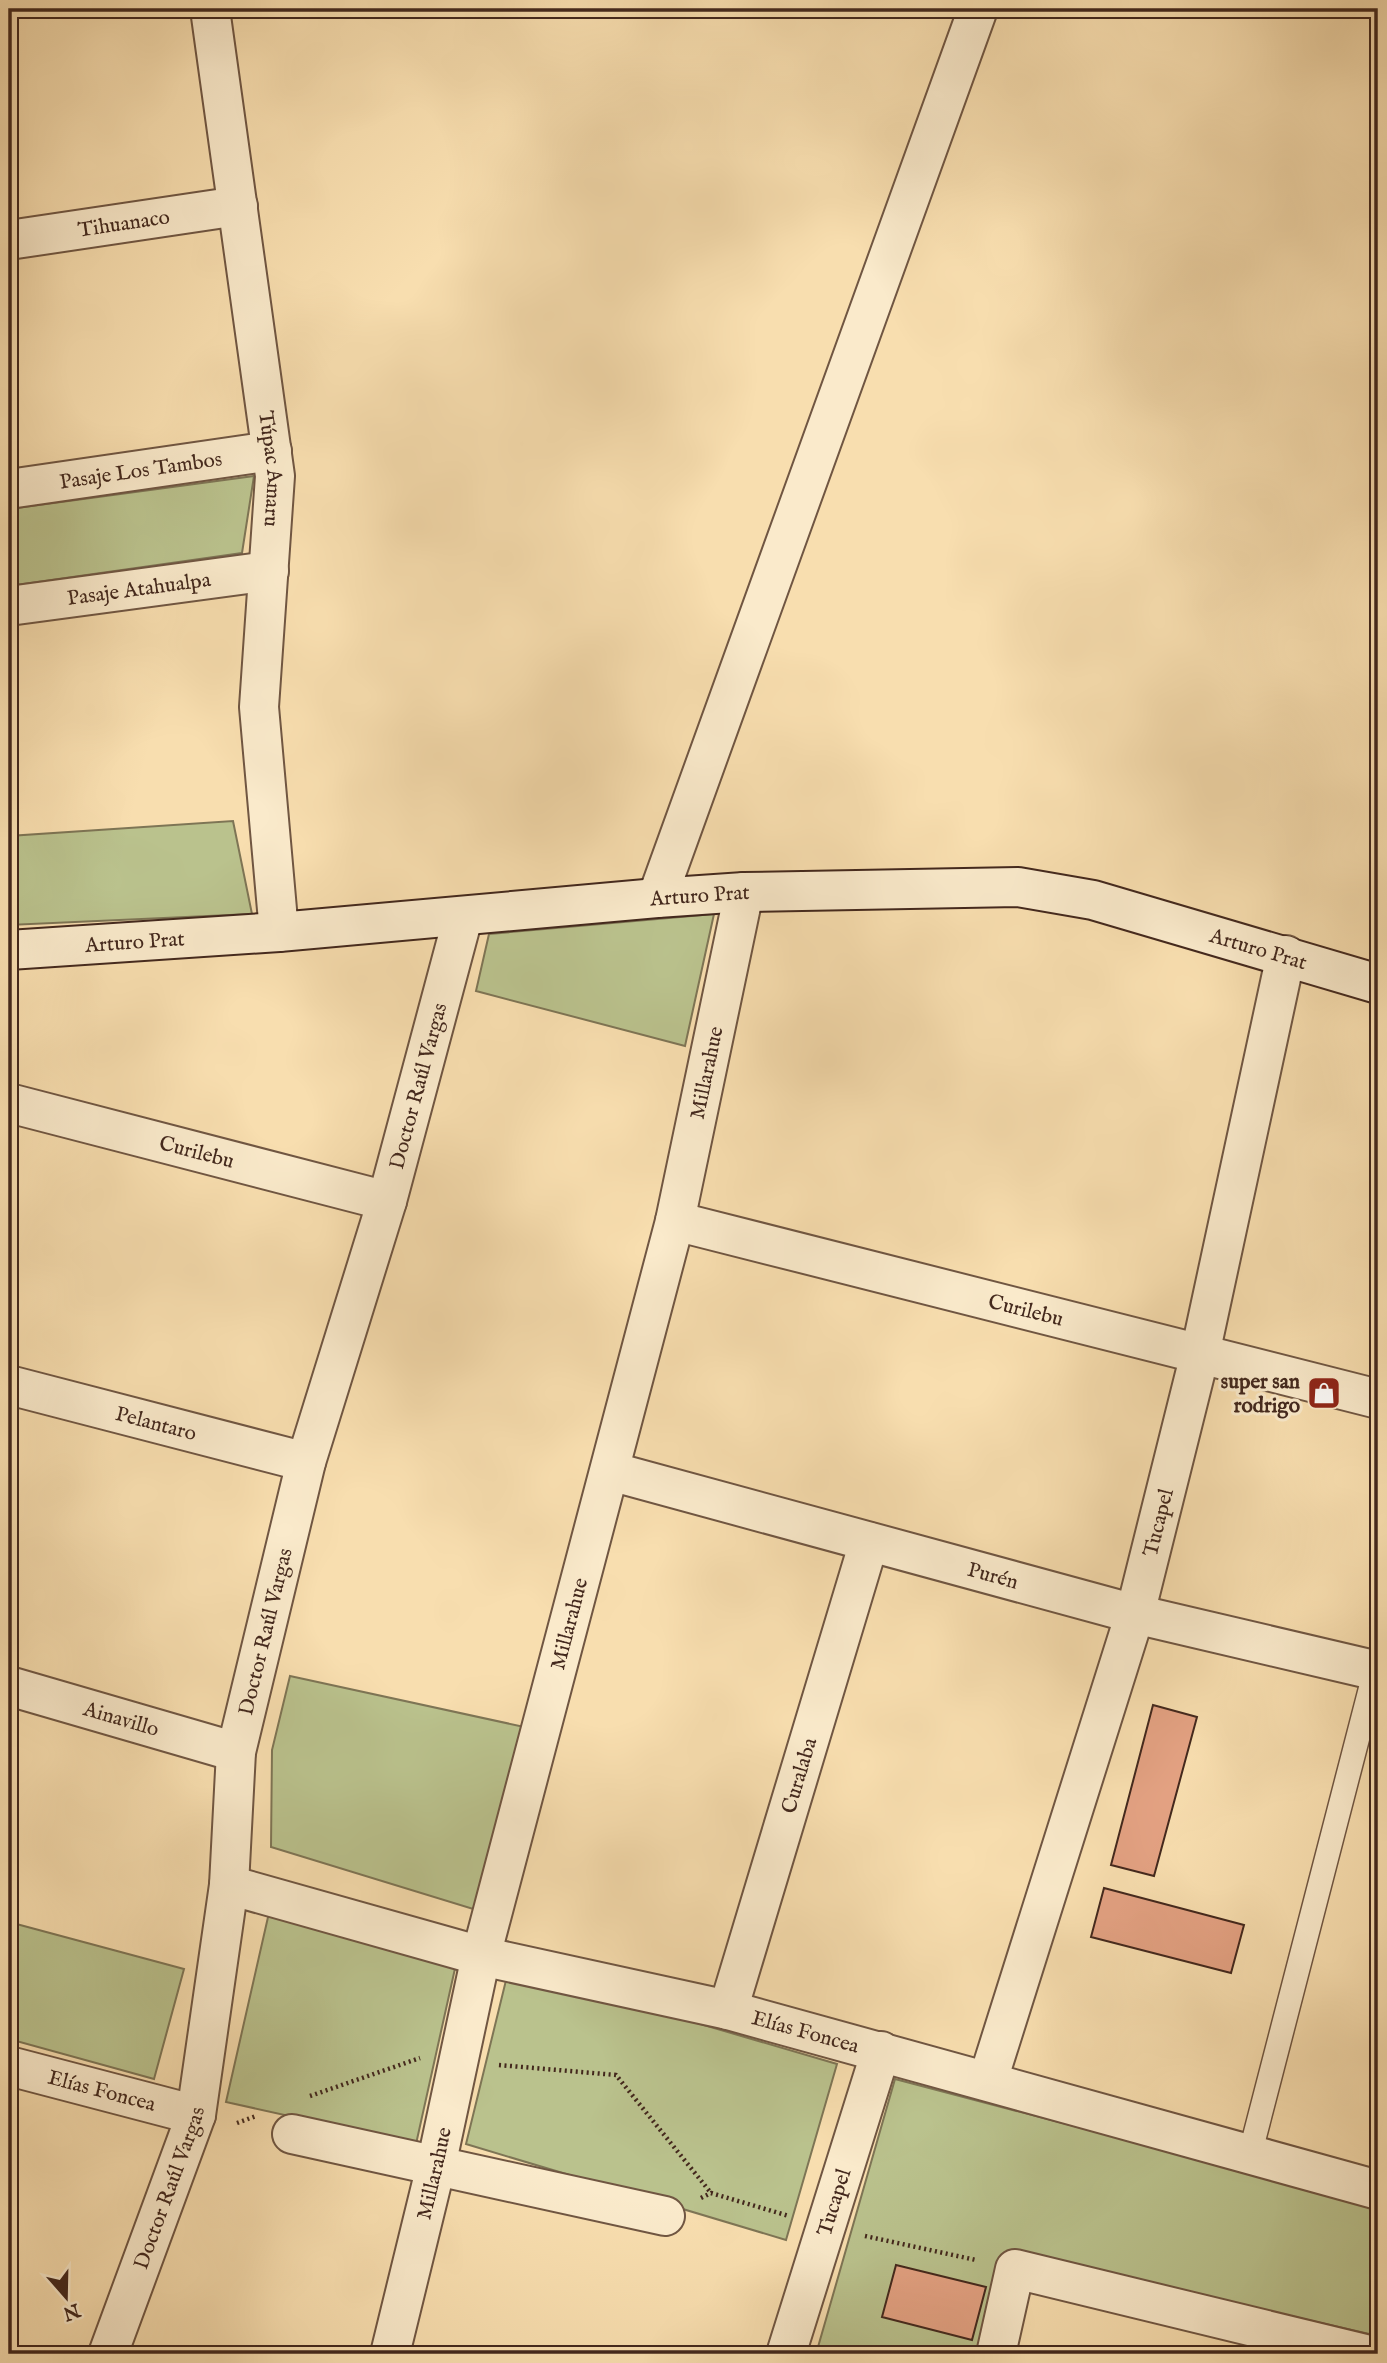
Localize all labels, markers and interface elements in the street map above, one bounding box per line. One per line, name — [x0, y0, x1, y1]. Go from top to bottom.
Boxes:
street label: Tihuanaco — [76, 204, 172, 245]
street label: Túpac Amaru — [251, 409, 288, 528]
street label: Pasaje Los Tambos — [58, 446, 224, 497]
street label: Pasaje Atahualpa — [66, 567, 213, 613]
street label: Arturo Prat — [648, 880, 750, 914]
street label: Arturo Prat — [1205, 923, 1310, 977]
street label: Arturo Prat — [83, 926, 186, 960]
street label: Doctor Raúl Vargas — [384, 1000, 454, 1172]
street label: Millarahue — [685, 1024, 731, 1122]
street label: Curilebu — [156, 1130, 237, 1176]
street label: Curilebu — [985, 1289, 1066, 1334]
place label: super san rodrigo — [1221, 1369, 1301, 1420]
shop icon: super san rodrigo — [1305, 1374, 1343, 1412]
street label: Pelantaro — [112, 1401, 199, 1448]
street label: Tucapel — [1138, 1486, 1181, 1560]
street label: Doctor Raúl Vargas — [233, 1546, 300, 1718]
street label: Purén — [964, 1557, 1021, 1597]
street label: Millarahue — [545, 1575, 595, 1673]
street label: Ainavillo — [79, 1696, 162, 1744]
street label: Curalaba — [776, 1734, 825, 1817]
street label: Elías Foncea — [748, 2005, 863, 2061]
street label: Elías Foncea — [45, 2065, 159, 2119]
street label: Doctor Raúl Vargas — [128, 2105, 212, 2273]
street label: Millarahue — [411, 2124, 459, 2223]
street label: Tucapel — [812, 2165, 858, 2240]
north arrow — [32, 2262, 102, 2332]
text: N — [59, 2297, 84, 2325]

